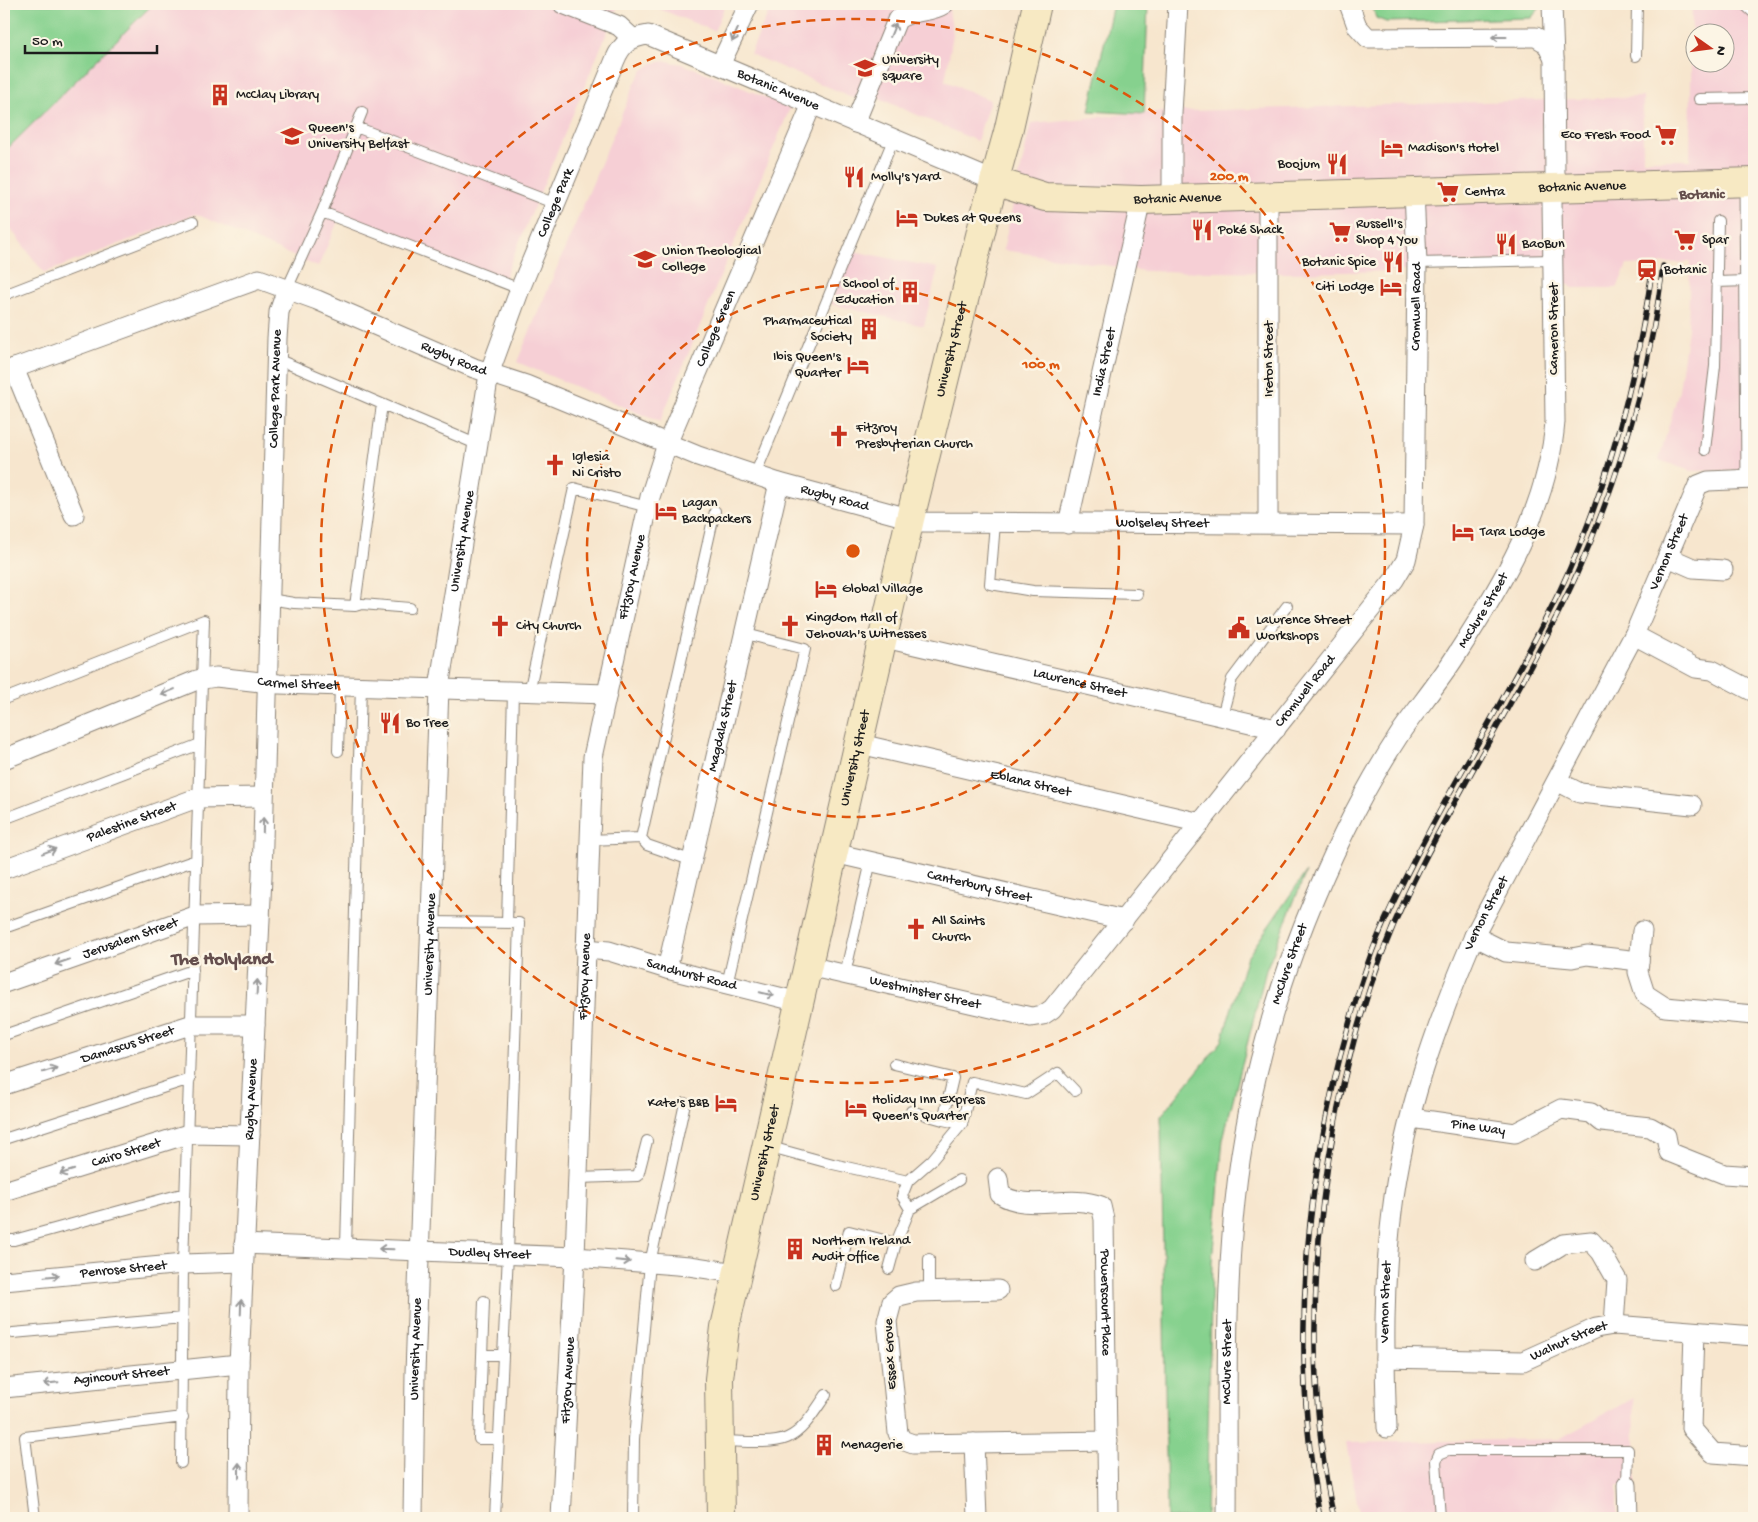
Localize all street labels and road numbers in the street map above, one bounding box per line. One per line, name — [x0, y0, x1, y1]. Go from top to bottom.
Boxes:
street label: Botanic Avenue — [733, 65, 823, 115]
street label: College Park — [534, 164, 578, 240]
street label: Botanic Avenue — [1537, 177, 1627, 197]
street label: Botanic Avenue — [1132, 189, 1222, 209]
street label: Cromwell Road — [1407, 261, 1426, 351]
street label: Cameron Street — [1546, 282, 1563, 375]
street label: College Green — [692, 287, 740, 370]
street label: University Street — [932, 299, 972, 399]
street label: Ireton Street — [1261, 320, 1278, 397]
street label: India Street — [1089, 325, 1121, 398]
street label: College Park Avenue — [265, 328, 286, 448]
street label: Rugby Road — [418, 337, 491, 381]
street label: Rugby Road — [799, 481, 872, 516]
street label: University Avenue — [446, 489, 479, 593]
street label: Vernon Street — [1645, 510, 1694, 594]
street label: Wolseley Street — [1116, 515, 1210, 532]
street label: Fitzroy Avenue — [615, 532, 650, 622]
street label: McClure Street — [1454, 569, 1513, 651]
street label: Cromwell Road — [1271, 650, 1340, 731]
street label: Lawrence Street — [1031, 664, 1129, 703]
street label: Carmel Street — [256, 673, 340, 694]
street label: Magdala Street — [704, 678, 742, 774]
street label: University Street — [836, 707, 875, 808]
street label: Eblana Street — [989, 766, 1074, 801]
street label: Palestine Street — [83, 797, 180, 847]
street label: Canterbury Street — [925, 866, 1034, 907]
street label: Vernon Street — [1460, 872, 1513, 954]
street label: University Avenue — [420, 892, 440, 996]
street label: Jerusalem Street — [80, 914, 182, 963]
street label: McClure Street — [1268, 920, 1312, 1007]
street label: Fitzroy Avenue — [575, 932, 595, 1021]
street label: Sandhurst Road — [644, 955, 740, 995]
street label: Westminster Street — [868, 972, 983, 1014]
street label: Damascus Street — [78, 1022, 178, 1068]
street label: Rugby Avenue — [241, 1057, 262, 1140]
street label: University Street — [746, 1102, 784, 1202]
street label: Pine Way — [1449, 1115, 1507, 1140]
street label: Cairo Street — [90, 1134, 164, 1172]
street label: Dudley Street — [448, 1244, 532, 1264]
street label: Powerscourt Place — [1096, 1248, 1114, 1356]
street label: Penrose Street — [78, 1257, 169, 1282]
street label: Vernon Street — [1376, 1260, 1396, 1344]
street label: University Avenue — [406, 1297, 426, 1400]
street label: Essex Grove — [881, 1317, 901, 1390]
street label: McClure Street — [1219, 1318, 1236, 1404]
street label: Walnut Street — [1527, 1318, 1610, 1365]
street label: Fitzroy Avenue — [558, 1336, 579, 1425]
street label: Agincourt Street — [73, 1363, 171, 1389]

